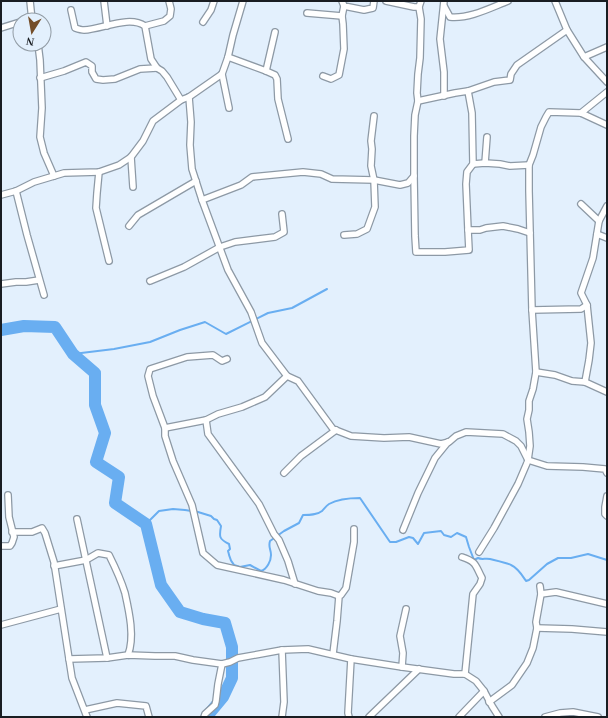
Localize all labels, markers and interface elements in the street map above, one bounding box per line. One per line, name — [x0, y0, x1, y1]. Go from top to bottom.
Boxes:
north arrow — [12, 12, 52, 52]
text: N — [25, 35, 35, 48]

